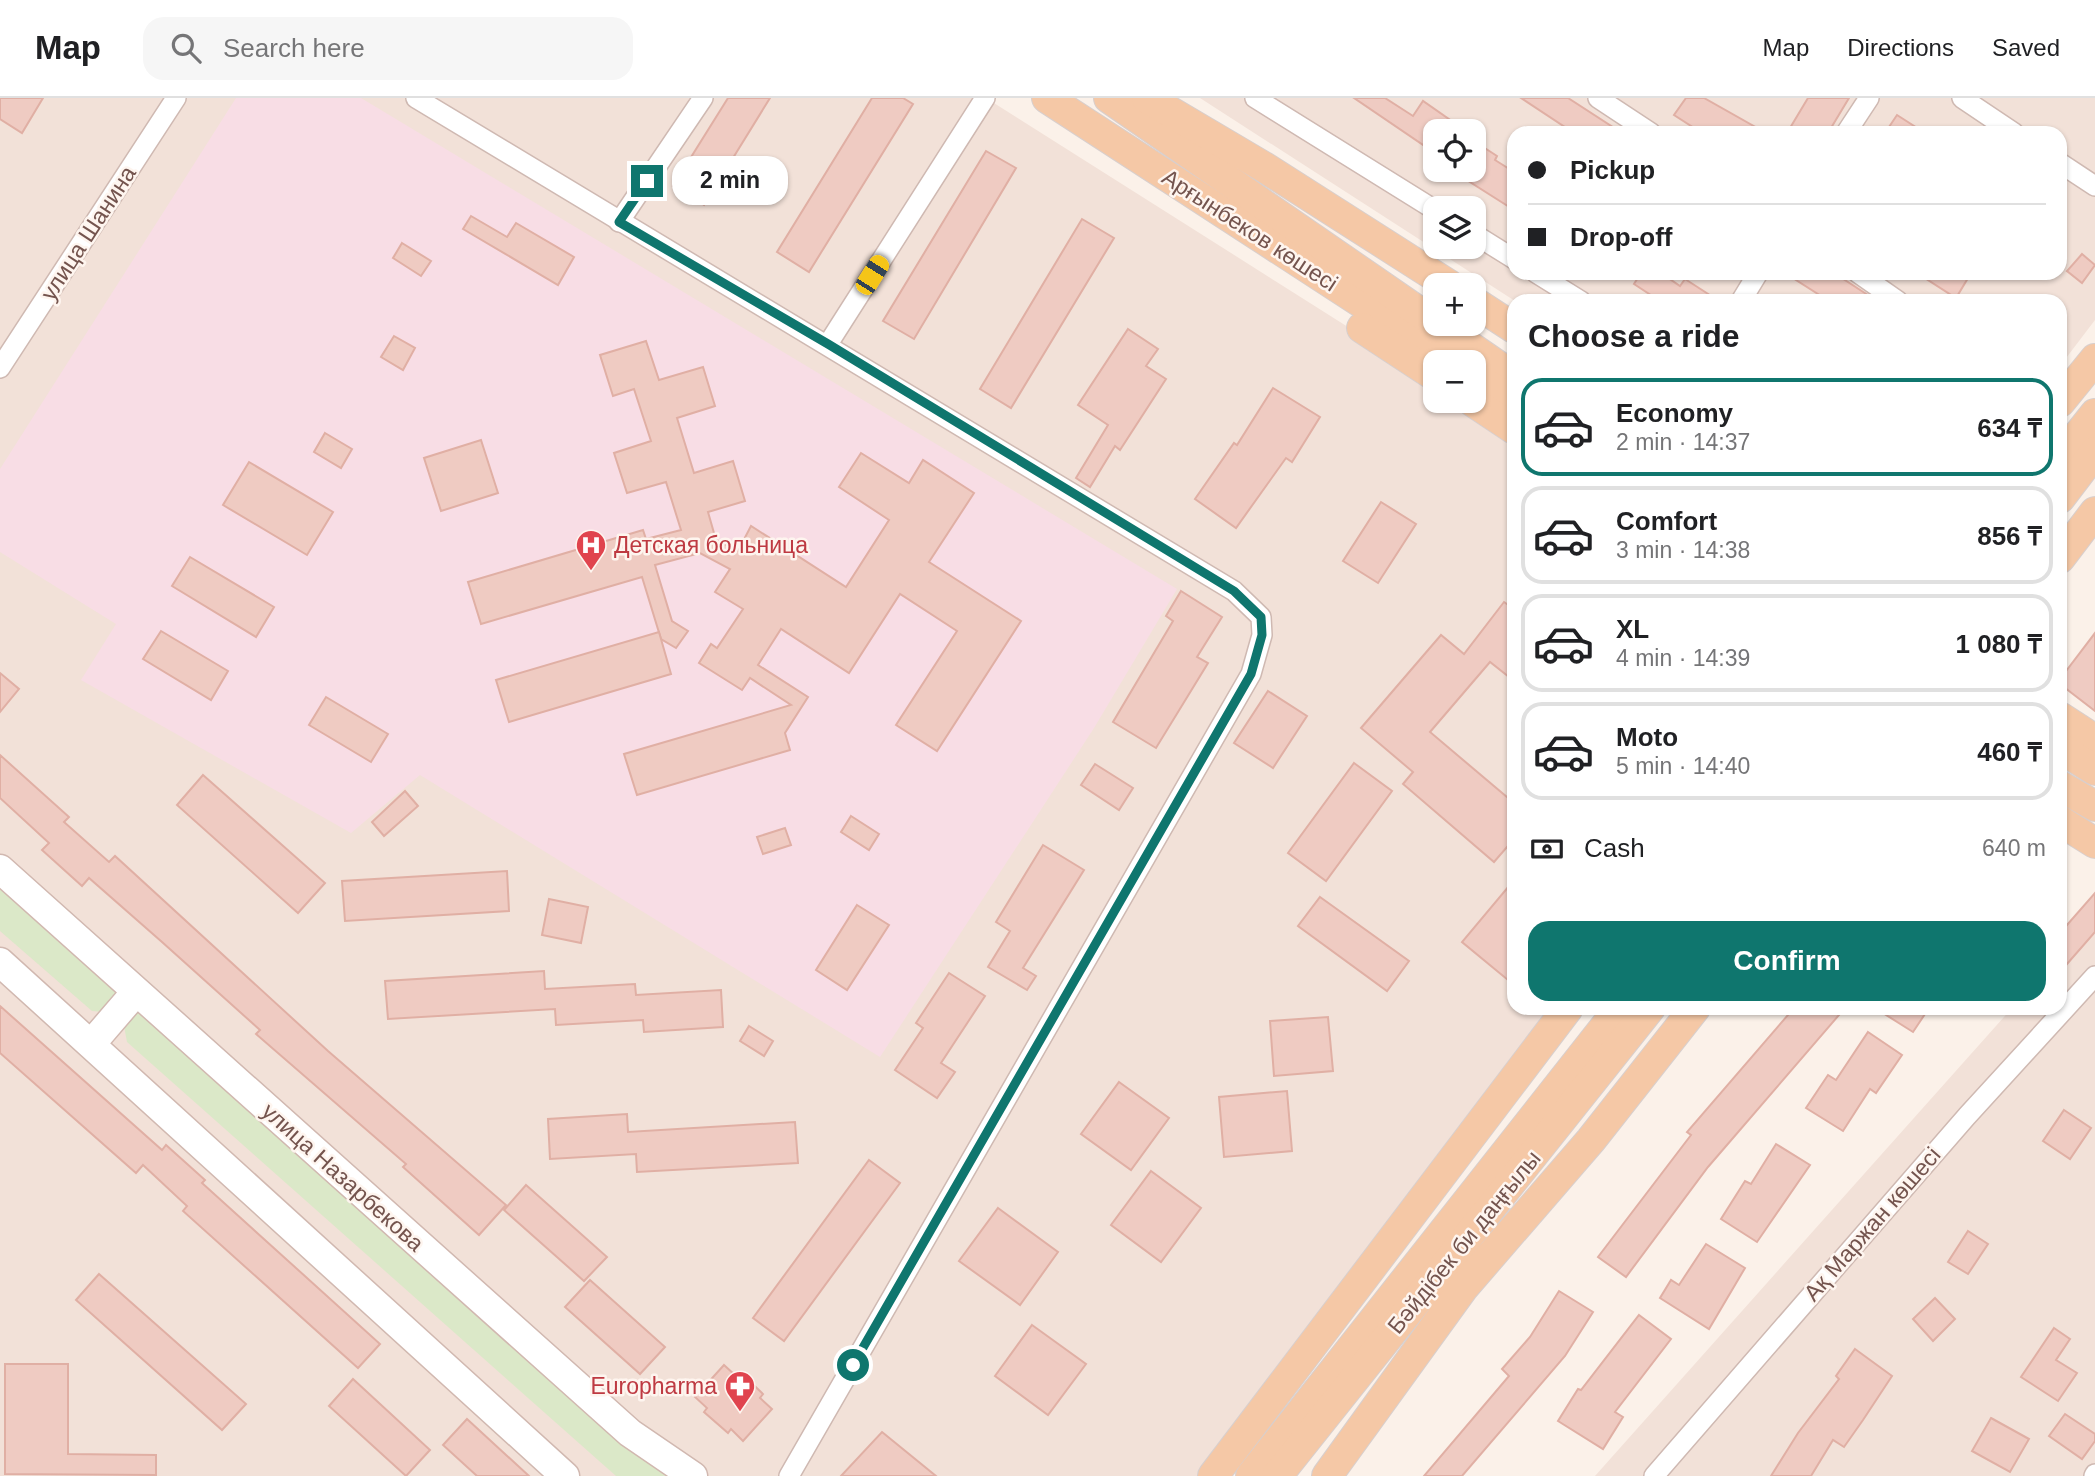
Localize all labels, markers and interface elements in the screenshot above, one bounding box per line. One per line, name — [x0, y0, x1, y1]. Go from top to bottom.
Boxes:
search box — [143, 17, 633, 80]
text: Map — [35, 29, 101, 66]
icon: search — [167, 29, 205, 67]
text: Search here — [223, 33, 365, 63]
text: Map — [1763, 34, 1809, 61]
text: Directions — [1847, 34, 1954, 61]
text: Saved — [1992, 34, 2060, 61]
map controls — [1423, 119, 1486, 413]
button: locate — [1423, 119, 1486, 182]
text: Pickup — [1570, 155, 1655, 185]
callout: 2 min — [672, 156, 787, 206]
street label: улица Шанина — [35, 161, 141, 305]
street label: Арғынбеков көшесі — [1157, 164, 1343, 296]
route end — [631, 165, 663, 197]
text: 2 min — [700, 167, 760, 193]
button: layers — [1423, 196, 1486, 259]
text: Drop-off — [1570, 222, 1673, 252]
car — [852, 252, 893, 298]
button: + — [1423, 273, 1486, 336]
text: Choose a ride — [1528, 318, 1740, 354]
button: − — [1423, 350, 1486, 413]
icon: car — [1532, 396, 1595, 459]
text: Economy — [1616, 398, 1733, 428]
text: 634 ₸ — [1977, 413, 2042, 443]
text: 2 min · 14:37 — [1616, 429, 1750, 455]
icon: car — [1532, 504, 1595, 567]
text: Comfort — [1616, 506, 1717, 536]
text: 856 ₸ — [1977, 521, 2042, 551]
hospital icon: Детская больница — [574, 528, 608, 572]
place label: Детская больница — [614, 532, 808, 558]
text: 3 min · 14:38 — [1616, 537, 1750, 563]
icon: car — [1532, 612, 1595, 675]
text: XL — [1616, 614, 1649, 644]
text: 1 080 ₸ — [1956, 629, 2042, 659]
text: 4 min · 14:39 — [1616, 645, 1750, 671]
icon: car — [1532, 720, 1595, 783]
text: Moto — [1616, 722, 1678, 752]
text: 460 ₸ — [1977, 737, 2042, 767]
text: 5 min · 14:40 — [1616, 753, 1750, 779]
icon: cash — [1528, 830, 1566, 868]
text: Cash — [1584, 833, 1645, 863]
text: 640 m — [1982, 835, 2046, 861]
button: Confirm — [1528, 921, 2046, 1001]
street label: улица Назарбекова — [257, 1098, 429, 1257]
street label: Ақ Маржан көшесі — [1798, 1142, 1946, 1306]
street label: Бәйдібек би даңғылы — [1382, 1145, 1546, 1339]
route start — [837, 1349, 869, 1381]
pharmacy icon: Europharma — [723, 1369, 757, 1413]
place label: Europharma — [590, 1373, 717, 1399]

